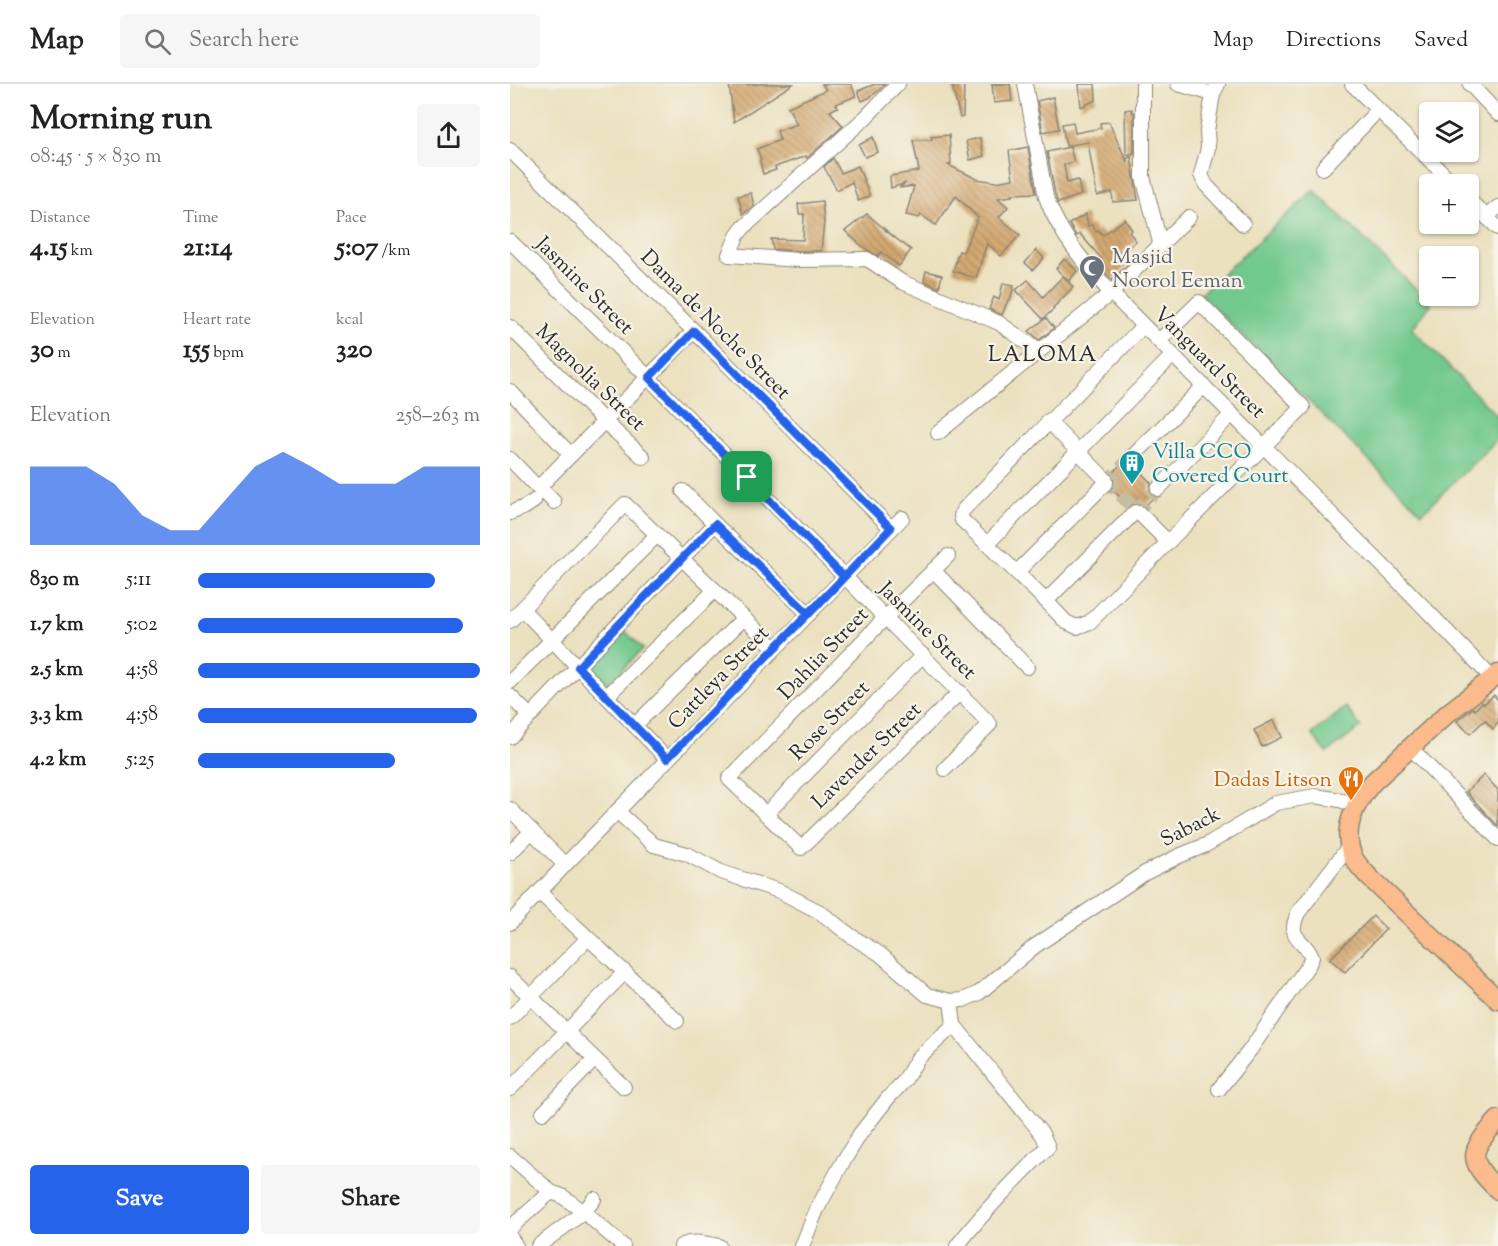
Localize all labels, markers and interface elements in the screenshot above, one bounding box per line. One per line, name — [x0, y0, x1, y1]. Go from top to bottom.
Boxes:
search box — [120, 14, 540, 68]
text: Map — [30, 21, 84, 61]
icon: search — [141, 25, 174, 58]
text: Search here — [189, 25, 299, 57]
text: Map — [1213, 26, 1253, 56]
text: Directions — [1286, 26, 1381, 56]
text: Saved — [1414, 26, 1468, 56]
text: Morning run — [30, 96, 212, 144]
map controls — [1419, 102, 1479, 306]
button: layers — [1419, 102, 1479, 162]
button: share — [417, 104, 480, 167]
text: 08:45 · 5 × 830 m — [30, 143, 161, 172]
button: + — [1419, 174, 1479, 234]
text: Distance — [30, 207, 90, 230]
text: Time — [183, 207, 219, 230]
text: Pace — [336, 207, 367, 230]
text: 4.15 — [30, 230, 67, 267]
text: 21:14 — [183, 230, 233, 267]
text: 5:07 — [336, 230, 378, 267]
street label: Jasmine Street — [527, 230, 639, 342]
text: km — [67, 240, 93, 263]
text: /km — [378, 240, 411, 263]
place label: Masjid Noorol Eeman — [1112, 243, 1243, 297]
street label: Dama de Noche Street — [633, 244, 796, 407]
button: − — [1419, 246, 1479, 306]
mosque icon: Masjid Noorol Eeman — [1077, 253, 1107, 291]
street label: Vanguard Street — [1146, 301, 1271, 426]
text: Elevation — [30, 309, 95, 332]
text: Heart rate — [183, 309, 251, 332]
text: kcal — [336, 309, 364, 332]
street label: Magnolia Street — [528, 318, 651, 439]
text: 30 — [30, 332, 54, 369]
text: 155 — [183, 332, 210, 369]
text: 320 — [336, 332, 372, 369]
district label: LALOMA — [988, 340, 1098, 372]
text: m — [54, 342, 71, 365]
text: bpm — [210, 342, 244, 365]
text: Elevation — [30, 402, 111, 431]
text: 258–263 m — [396, 402, 480, 431]
place label: Villa CCO Covered Court — [1152, 438, 1288, 492]
building icon: Villa CCO Covered Court — [1117, 448, 1147, 486]
pin — [721, 451, 772, 502]
icon: arrive — [730, 460, 763, 493]
text: 830 m — [30, 566, 79, 595]
text: 5:11 — [126, 566, 152, 595]
street label: Jasmine Street — [870, 575, 982, 687]
street label: Dahlia Street — [772, 601, 877, 708]
text: 1.7 km — [30, 611, 84, 640]
text: 5:02 — [126, 611, 158, 640]
street label: Cattleya Street — [662, 620, 777, 737]
text: 2.5 km — [30, 656, 83, 685]
text: 4:58 — [126, 656, 158, 685]
street label: Rose Street — [783, 674, 877, 768]
street label: Lavender Street — [806, 696, 929, 817]
text: 3.3 km — [30, 701, 83, 730]
text: 4:58 — [126, 701, 158, 730]
text: 4.2 km — [30, 746, 86, 775]
text: 5:25 — [126, 746, 154, 775]
restaurant icon: Dadas Litson — [1336, 764, 1366, 802]
place label: Dadas Litson — [1214, 766, 1332, 796]
street label: Saback — [1156, 800, 1227, 856]
button: Save — [30, 1165, 249, 1234]
button: Share — [261, 1165, 480, 1234]

